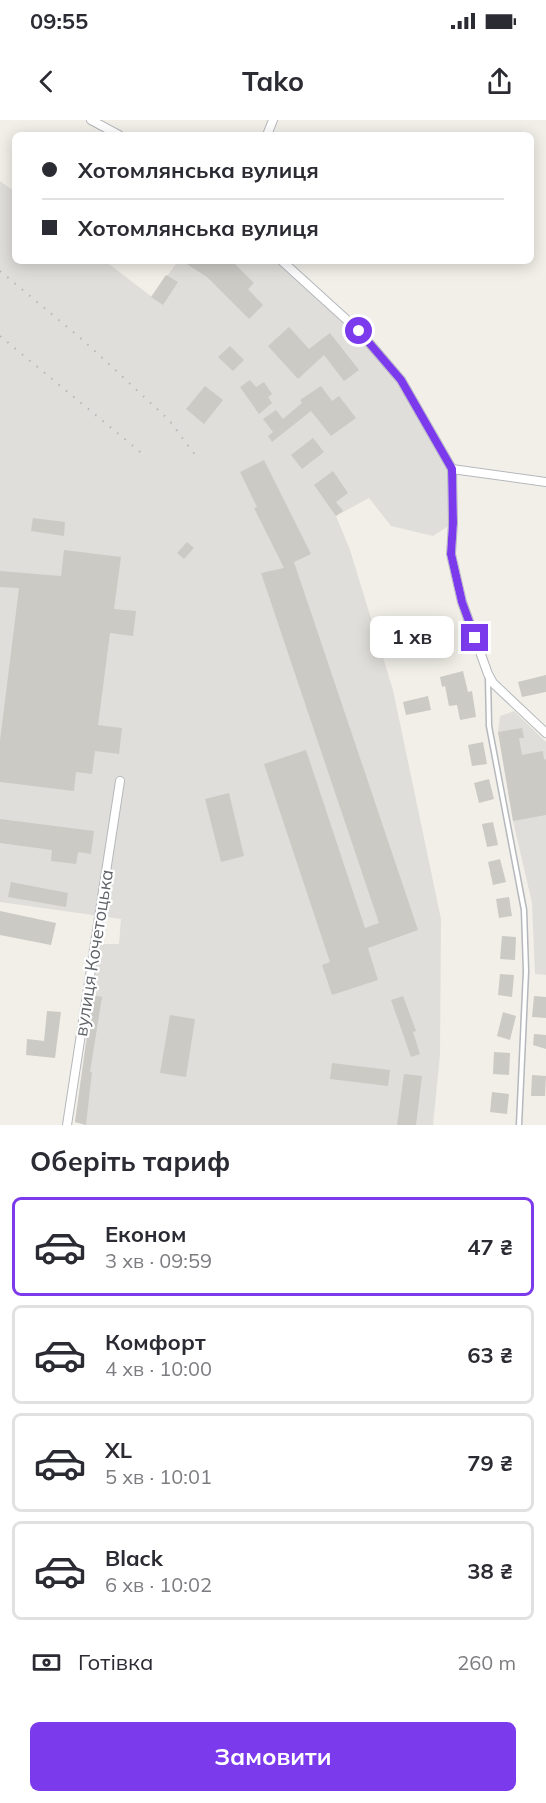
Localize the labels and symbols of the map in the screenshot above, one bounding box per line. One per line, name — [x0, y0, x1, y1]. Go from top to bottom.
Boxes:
route start — [345, 317, 372, 344]
callout: 1 хв — [370, 617, 454, 659]
route end — [461, 624, 488, 651]
street label: вулиця Кочетоцька — [69, 868, 118, 1038]

